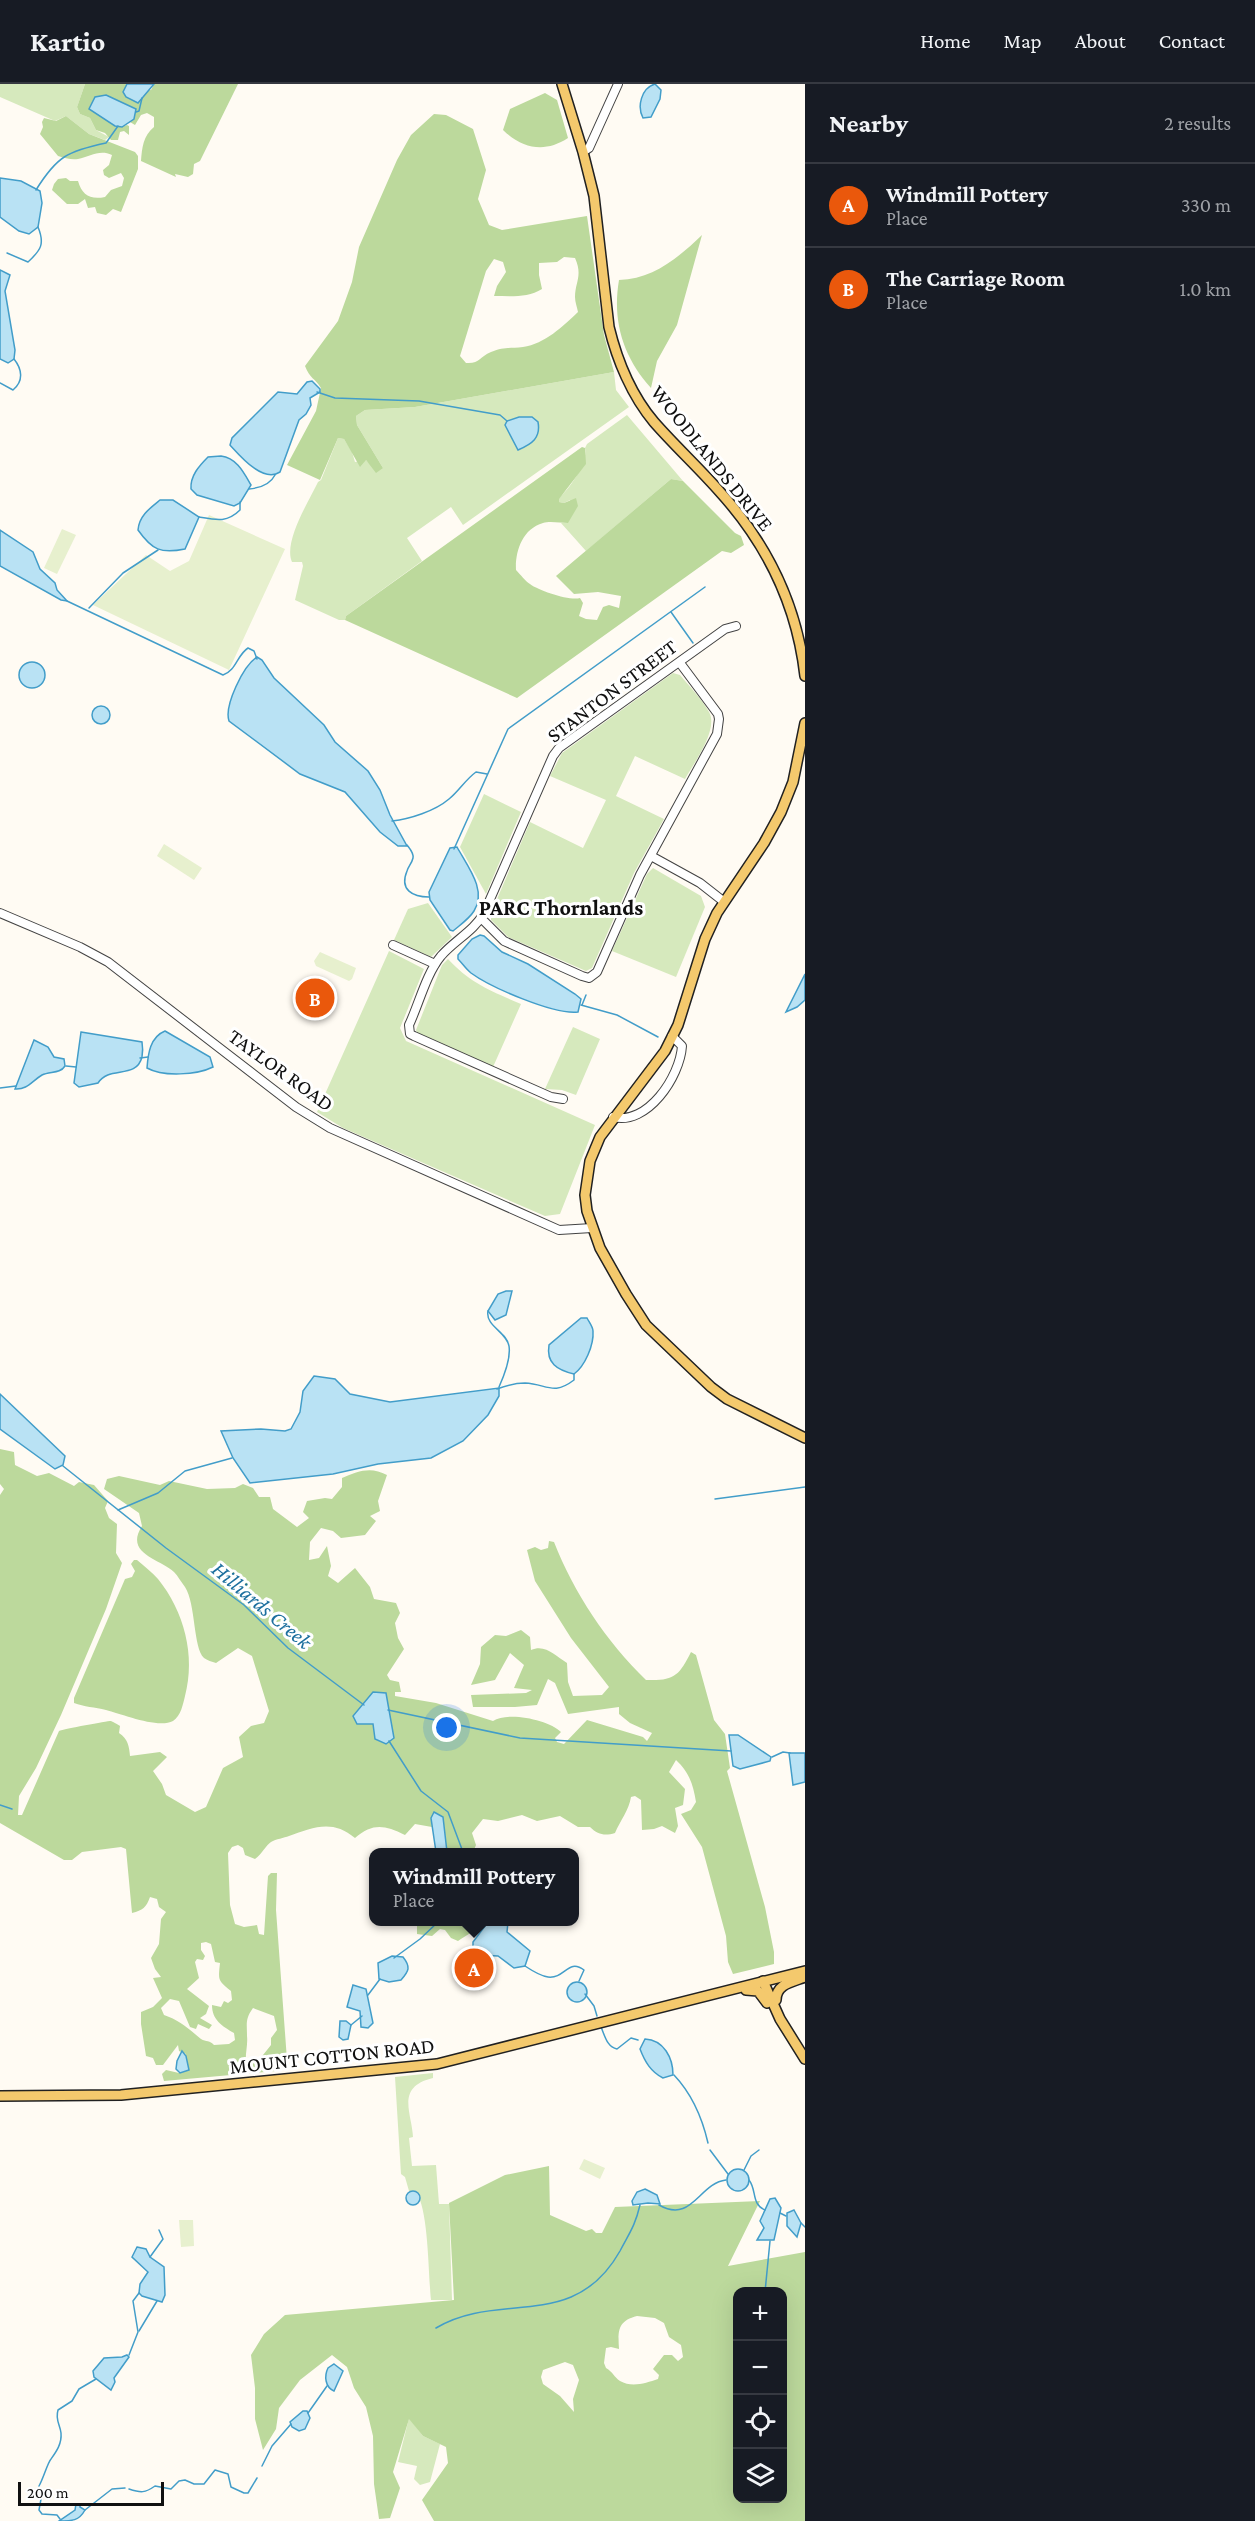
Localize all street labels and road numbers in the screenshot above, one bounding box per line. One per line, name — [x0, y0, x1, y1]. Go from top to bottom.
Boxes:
street label: WOODLANDS DRIVE — [646, 380, 778, 536]
street label: STANTON STREET — [542, 634, 682, 748]
street label: TAYLOR ROAD — [224, 1024, 338, 1116]
street label: MOUNT COTTON ROAD — [228, 2033, 436, 2079]

